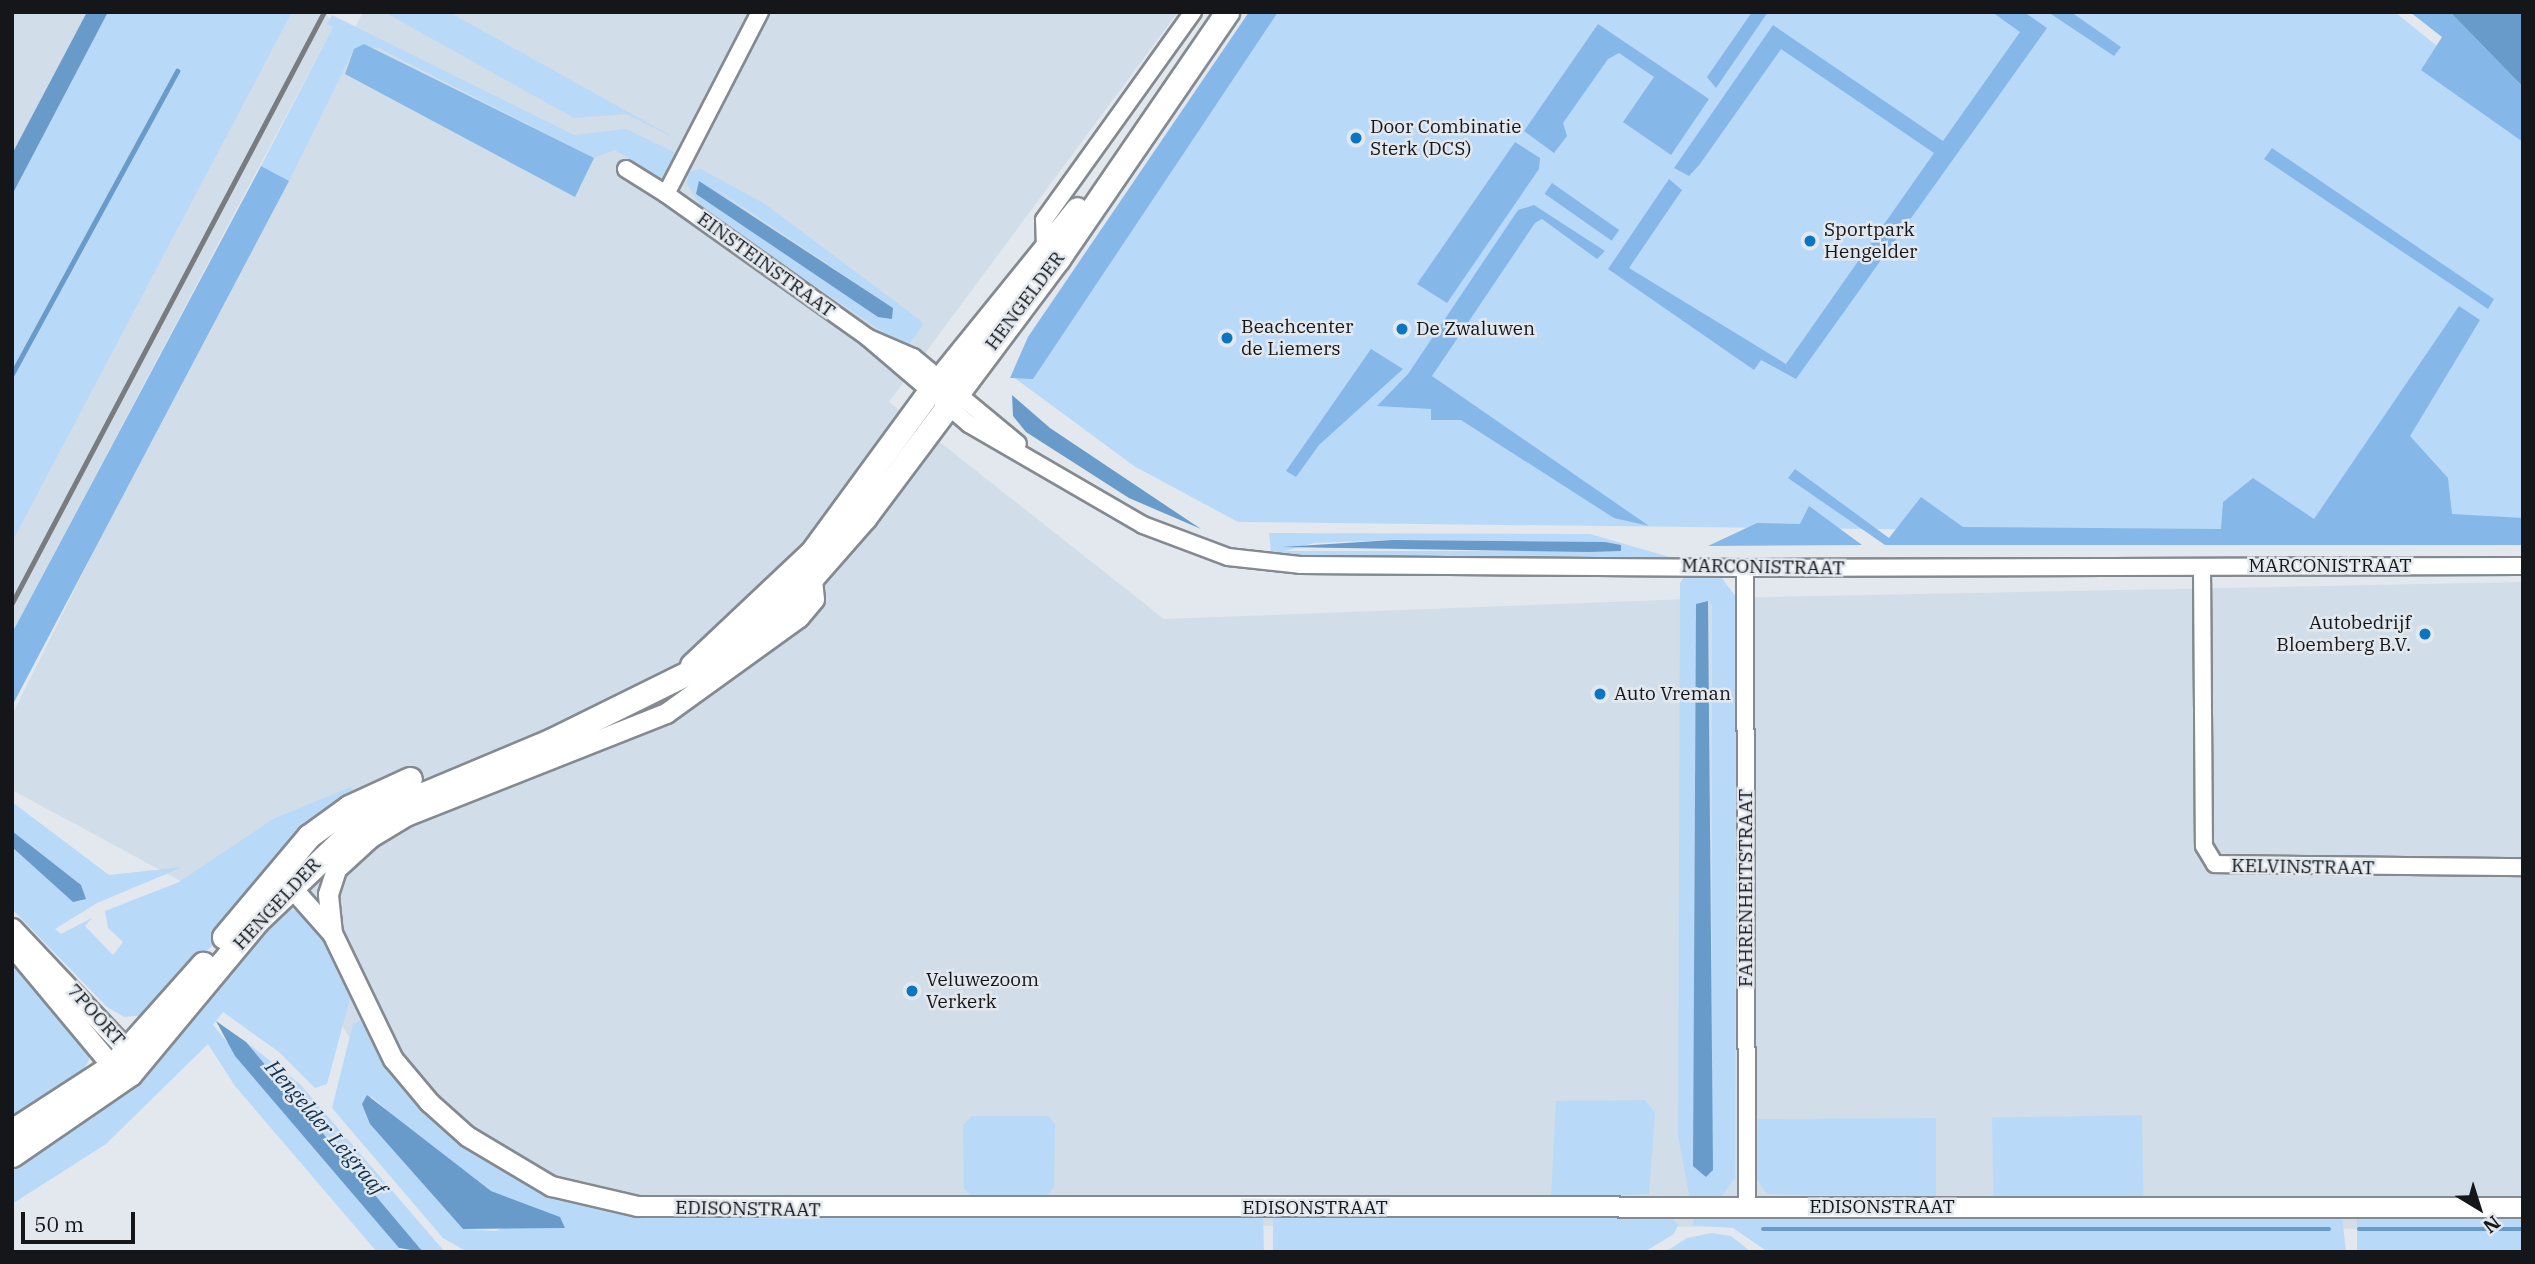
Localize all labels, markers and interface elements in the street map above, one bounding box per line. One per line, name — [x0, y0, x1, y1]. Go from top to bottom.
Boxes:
place label: Door Combinatie Sterk (DCS) — [1370, 116, 1521, 160]
marker: Door Combinatie Sterk (DCS) — [1348, 130, 1364, 146]
street label: EINSTEINSTRAAT — [693, 207, 839, 323]
place label: Sportpark Hengelder — [1824, 219, 1918, 263]
marker: Sportpark Hengelder — [1802, 233, 1818, 249]
street label: HENGELDER — [981, 247, 1069, 355]
place label: Beachcenter de Liemers — [1241, 316, 1353, 360]
place label: De Zwaluwen — [1416, 318, 1535, 340]
marker: De Zwaluwen — [1394, 321, 1410, 337]
marker: Beachcenter de Liemers — [1219, 330, 1235, 346]
street label: MARCONISTRAAT — [1681, 554, 1845, 580]
street label: MARCONISTRAAT — [2248, 555, 2412, 577]
place label: Autobedrijf Bloemberg B.V. — [2276, 612, 2411, 656]
marker: Autobedrijf Bloemberg B.V. — [2417, 626, 2433, 642]
place label: Auto Vreman — [1614, 683, 1731, 705]
marker: Auto Vreman — [1592, 686, 1608, 702]
street label: FAHRENHEITSTRAAT — [1735, 789, 1757, 987]
street label: HENGELDER — [229, 853, 325, 955]
street label: KELVINSTRAAT — [2231, 854, 2375, 880]
place label: Veluwezoom Verkerk — [926, 969, 1039, 1013]
street label: 7POORT — [62, 979, 130, 1051]
marker: Veluwezoom Verkerk — [904, 983, 920, 999]
water label: Hengelder Leigraaf — [261, 1054, 391, 1200]
north arrow — [2444, 1173, 2514, 1243]
street label: EDISONSTRAAT — [675, 1196, 821, 1222]
street label: EDISONSTRAAT — [1809, 1196, 1955, 1218]
street label: EDISONSTRAAT — [1242, 1197, 1388, 1219]
scale bar — [24, 1198, 138, 1242]
text: 50 m — [34, 1210, 84, 1238]
text: N — [2479, 1210, 2505, 1239]

